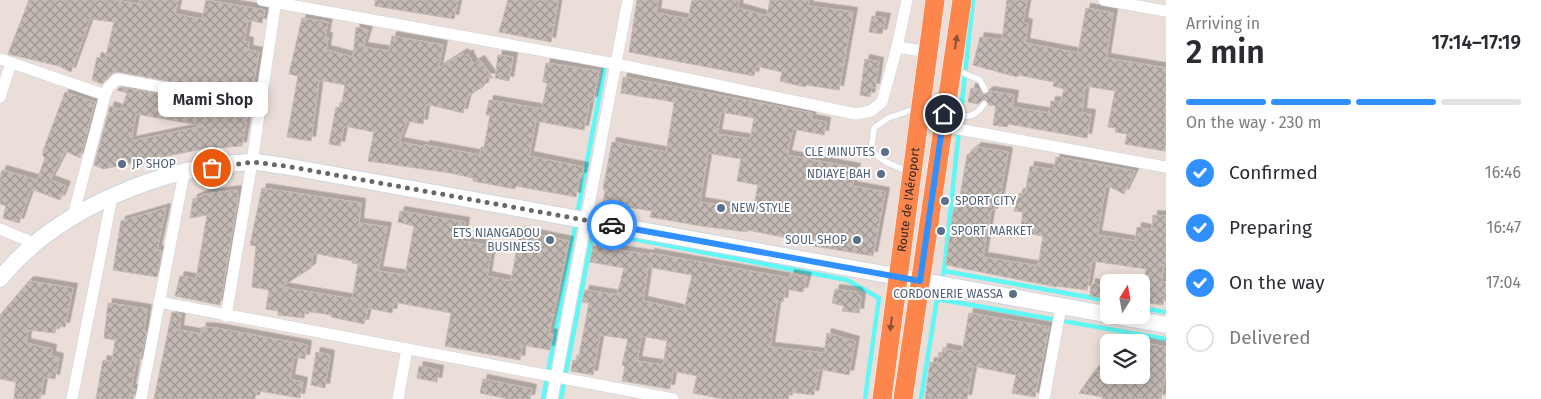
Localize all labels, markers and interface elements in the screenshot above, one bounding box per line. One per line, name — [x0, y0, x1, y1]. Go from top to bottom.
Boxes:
text: Arriving in — [1186, 14, 1260, 33]
text: 17:14–17:19 — [1431, 31, 1521, 54]
text: 2 min — [1186, 33, 1265, 71]
one-way arrow — [952, 34, 960, 50]
callout: Mami Shop — [157, 83, 267, 118]
text: Mami Shop — [173, 90, 253, 109]
pin — [923, 93, 965, 135]
icon: home — [930, 100, 958, 128]
text: On the way · 230 m — [1186, 113, 1321, 132]
place label: CLE MINUTES — [805, 145, 875, 159]
marker: CLE MINUTES — [879, 146, 891, 158]
street label: Route de l'Aéroport — [895, 146, 922, 253]
pin — [191, 147, 233, 189]
icon: bag — [198, 154, 226, 182]
place label: JP SHOP — [132, 157, 176, 171]
marker: JP SHOP — [116, 158, 128, 170]
icon: check — [1186, 159, 1214, 187]
text: Confirmed — [1229, 161, 1318, 184]
text: 16:46 — [1485, 163, 1521, 182]
place label: NDIAYE BAH — [807, 167, 871, 181]
marker: NDIAYE BAH — [875, 168, 887, 180]
place label: SPORT CITY — [955, 194, 1017, 208]
marker: SPORT CITY — [939, 195, 951, 207]
courier — [587, 200, 637, 250]
place label: NEW STYLE — [731, 201, 790, 215]
marker: NEW STYLE — [715, 202, 727, 214]
icon: car — [598, 211, 626, 239]
icon: check — [1186, 214, 1214, 242]
text: Preparing — [1229, 216, 1312, 239]
text: 16:47 — [1487, 218, 1521, 237]
place label: SPORT MARKET — [951, 224, 1033, 238]
marker: SPORT MARKET — [935, 225, 947, 237]
place label: ETS NIANGADOU BUSINESS — [453, 226, 540, 254]
place label: SOUL SHOP — [785, 233, 847, 247]
marker: ETS NIANGADOU BUSINESS — [544, 234, 556, 246]
marker: SOUL SHOP — [851, 234, 863, 246]
icon: check — [1186, 269, 1214, 297]
text: On the way — [1229, 271, 1325, 294]
text: 17:04 — [1486, 273, 1521, 292]
north arrow — [1100, 274, 1150, 324]
map controls — [1100, 274, 1150, 384]
place label: CORDONERIE WASSA — [893, 287, 1003, 301]
marker: CORDONERIE WASSA — [1007, 288, 1019, 300]
one-way arrow — [887, 317, 895, 333]
text: Delivered — [1229, 326, 1311, 349]
button: layers — [1100, 334, 1150, 384]

